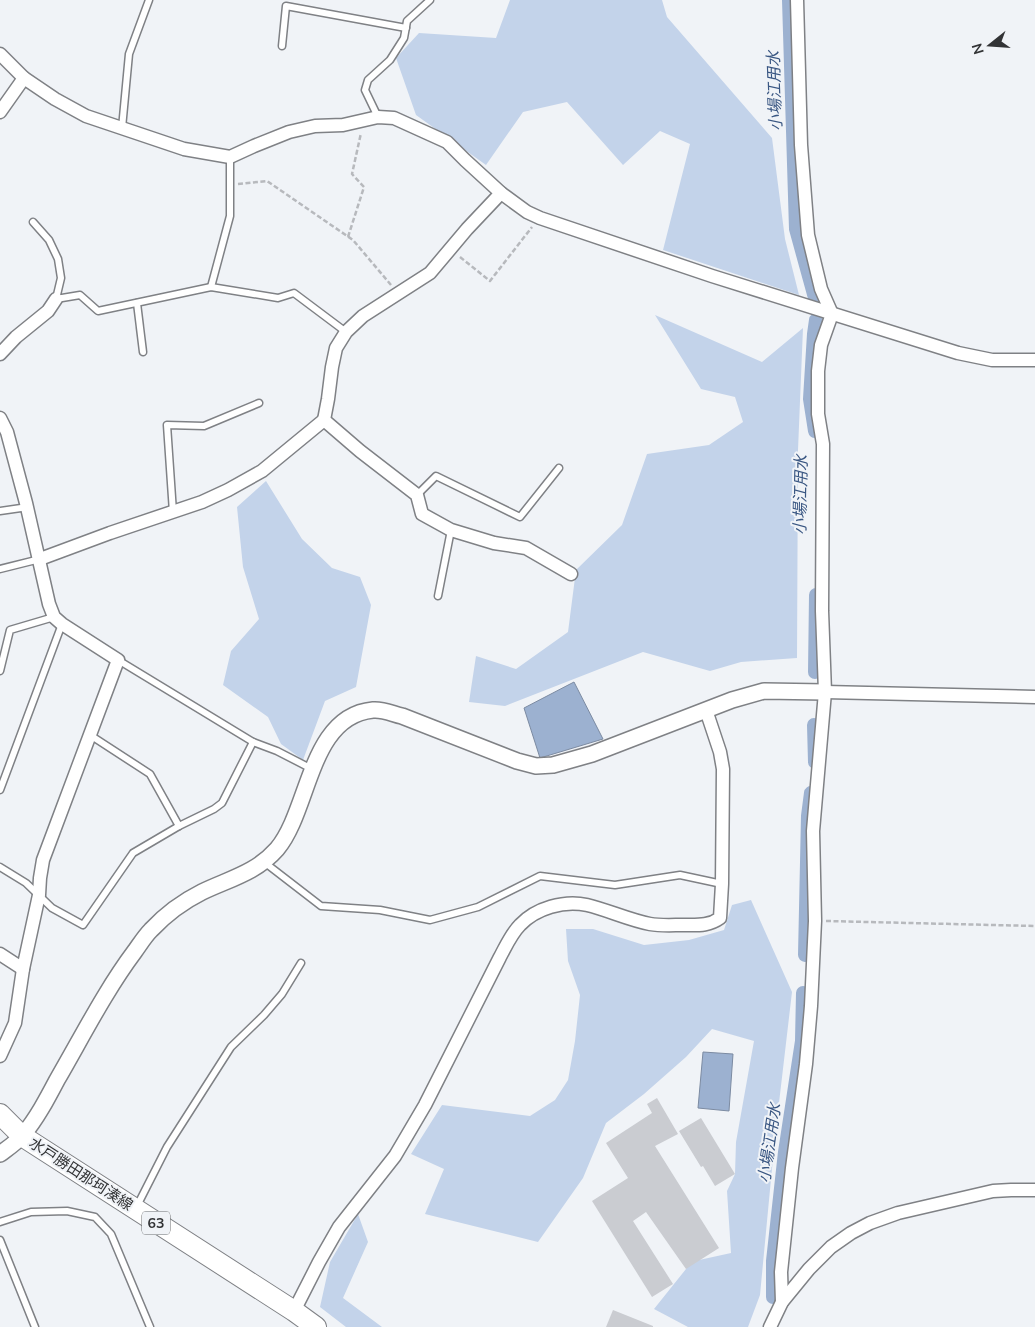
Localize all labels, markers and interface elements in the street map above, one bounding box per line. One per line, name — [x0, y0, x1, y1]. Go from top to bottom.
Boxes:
north arrow — [965, 20, 1015, 70]
text: N — [967, 41, 988, 56]
water label: 小場江用水 — [763, 49, 785, 131]
water label: 小場江用水 — [789, 453, 811, 535]
water label: 小場江用水 — [754, 1100, 785, 1184]
street label: 水戸勝田那珂湊線 — [26, 1133, 137, 1214]
road number: 63 — [142, 1212, 170, 1234]

